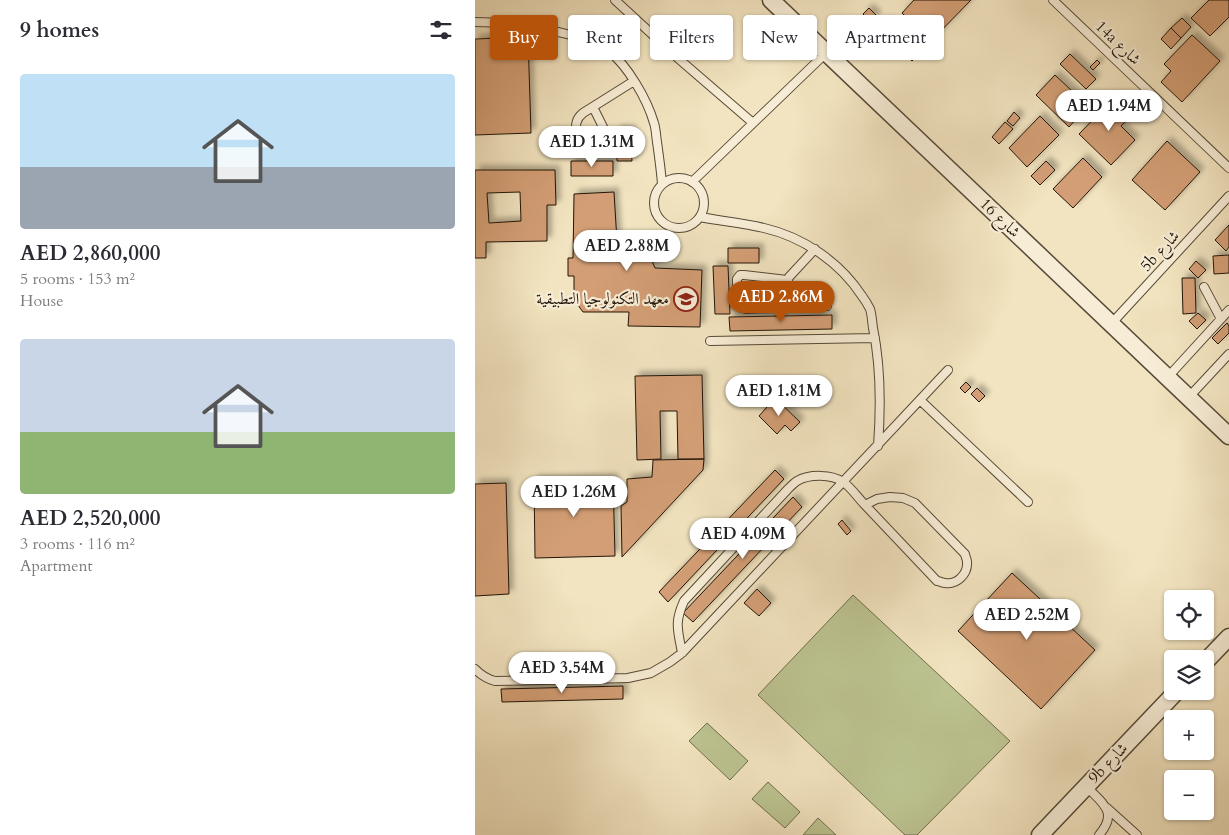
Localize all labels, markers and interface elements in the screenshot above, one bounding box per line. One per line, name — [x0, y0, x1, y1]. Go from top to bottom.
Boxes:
chip: Buy — [490, 15, 558, 60]
chip: Rent — [568, 15, 640, 60]
chip: Filters — [650, 15, 733, 60]
chip: New — [743, 15, 817, 60]
chip: Apartment — [827, 15, 944, 60]
text: 9 homes — [20, 16, 99, 45]
icon: filters — [427, 16, 455, 44]
street label: 14a شارع — [1089, 16, 1146, 72]
pin: AED 1.94M — [1052, 90, 1166, 132]
text: AED 1.94M — [1066, 95, 1152, 117]
icon: home — [193, 106, 283, 196]
pin: AED 1.31M — [535, 126, 649, 168]
text: AED 1.31M — [549, 131, 635, 153]
street label: شارع 16 — [974, 193, 1025, 244]
street label: 5b شارع — [1135, 226, 1186, 278]
pin: AED 2.88M — [570, 230, 684, 272]
text: AED 2.88M — [584, 235, 670, 257]
text: AED 2,860,000 — [20, 239, 160, 268]
text: 5 rooms · 153 m² — [20, 268, 135, 290]
pin: AED 2.86M — [724, 280, 838, 323]
school or university icon: معهد التكنولوجيا التطبيقية — [673, 286, 699, 312]
text: AED 2.86M — [738, 286, 824, 308]
place label: معهد التكنولوجيا التطبيقية — [536, 288, 669, 310]
text: House — [20, 290, 63, 312]
icon: home — [193, 371, 283, 461]
pin: AED 1.81M — [722, 374, 836, 417]
text: AED 1.81M — [736, 380, 822, 402]
pin: AED 1.26M — [517, 476, 631, 518]
text: AED 1.26M — [531, 481, 617, 503]
text: AED 2,520,000 — [20, 504, 160, 533]
pin: AED 4.09M — [686, 518, 800, 560]
text: AED 4.09M — [700, 523, 786, 545]
text: 3 rooms · 116 m² — [20, 533, 135, 555]
text: Apartment — [20, 555, 93, 577]
map controls — [1164, 590, 1214, 820]
button: locate — [1164, 590, 1214, 640]
pin: AED 2.52M — [970, 598, 1084, 641]
text: AED 2.52M — [984, 604, 1070, 626]
button: layers — [1164, 650, 1214, 700]
pin: AED 3.54M — [505, 652, 619, 694]
text: AED 3.54M — [519, 657, 605, 679]
button: + — [1164, 710, 1214, 760]
street label: 9b شارع — [1083, 738, 1134, 790]
button: − — [1164, 770, 1214, 820]

